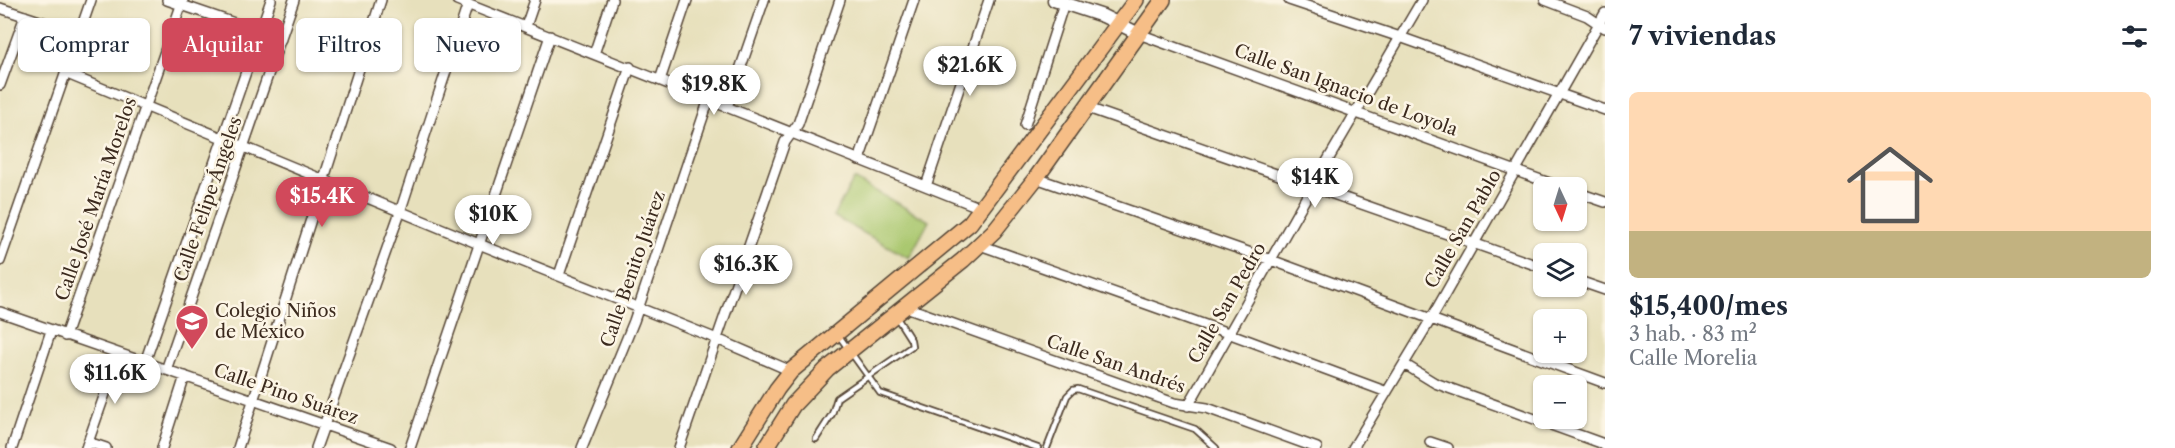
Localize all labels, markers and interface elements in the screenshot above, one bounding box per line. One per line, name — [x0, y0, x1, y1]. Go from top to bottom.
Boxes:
chip: Comprar — [18, 18, 150, 72]
chip: Alquilar — [162, 18, 284, 72]
chip: Filtros — [296, 18, 402, 72]
chip: Nuevo — [414, 18, 521, 72]
text: 7 viviendas — [1629, 20, 1776, 52]
icon: filters — [2118, 20, 2151, 53]
street label: Calle San Ignacio de Loyola — [1231, 39, 1461, 141]
pin: $21.6K — [921, 46, 1019, 97]
text: $21.6K — [937, 53, 1003, 77]
pin: $19.8K — [665, 65, 763, 116]
text: $19.8K — [681, 72, 747, 96]
street label: Calle José María Morelos — [51, 94, 141, 304]
street label: Calle Felipe Ángeles — [168, 113, 247, 285]
icon: home — [1836, 131, 1944, 239]
pin: $14K — [1279, 158, 1351, 209]
text: $14K — [1291, 165, 1339, 189]
street label: Calle San Pablo — [1420, 166, 1506, 292]
pin: $15.4K — [273, 177, 371, 228]
north arrow — [1533, 177, 1587, 231]
map controls — [1533, 177, 1587, 429]
text: $15.4K — [290, 184, 354, 208]
street label: Calle Benito Juárez — [596, 188, 670, 350]
pin: $10K — [457, 195, 529, 246]
text: $10K — [469, 202, 517, 226]
street label: Calle San Pedro — [1183, 239, 1271, 367]
button: layers — [1533, 243, 1587, 297]
pin: $16.3K — [697, 245, 795, 296]
text: $16.3K — [714, 252, 778, 276]
text: $15,400/mes — [1629, 290, 1788, 322]
place label: Colegio Niños de México — [215, 300, 336, 343]
school or university icon: Colegio Niños de México — [174, 303, 210, 350]
button: + — [1533, 309, 1587, 363]
text: 3 hab. · 83 m² — [1629, 322, 1757, 346]
street label: Calle San Andrés — [1044, 330, 1188, 398]
text: Calle Morelia — [1629, 346, 1757, 370]
pin: $11.6K — [66, 354, 164, 405]
street label: Calle Pino Suárez — [211, 359, 361, 429]
text: $11.6K — [84, 361, 146, 385]
button: − — [1533, 375, 1587, 429]

